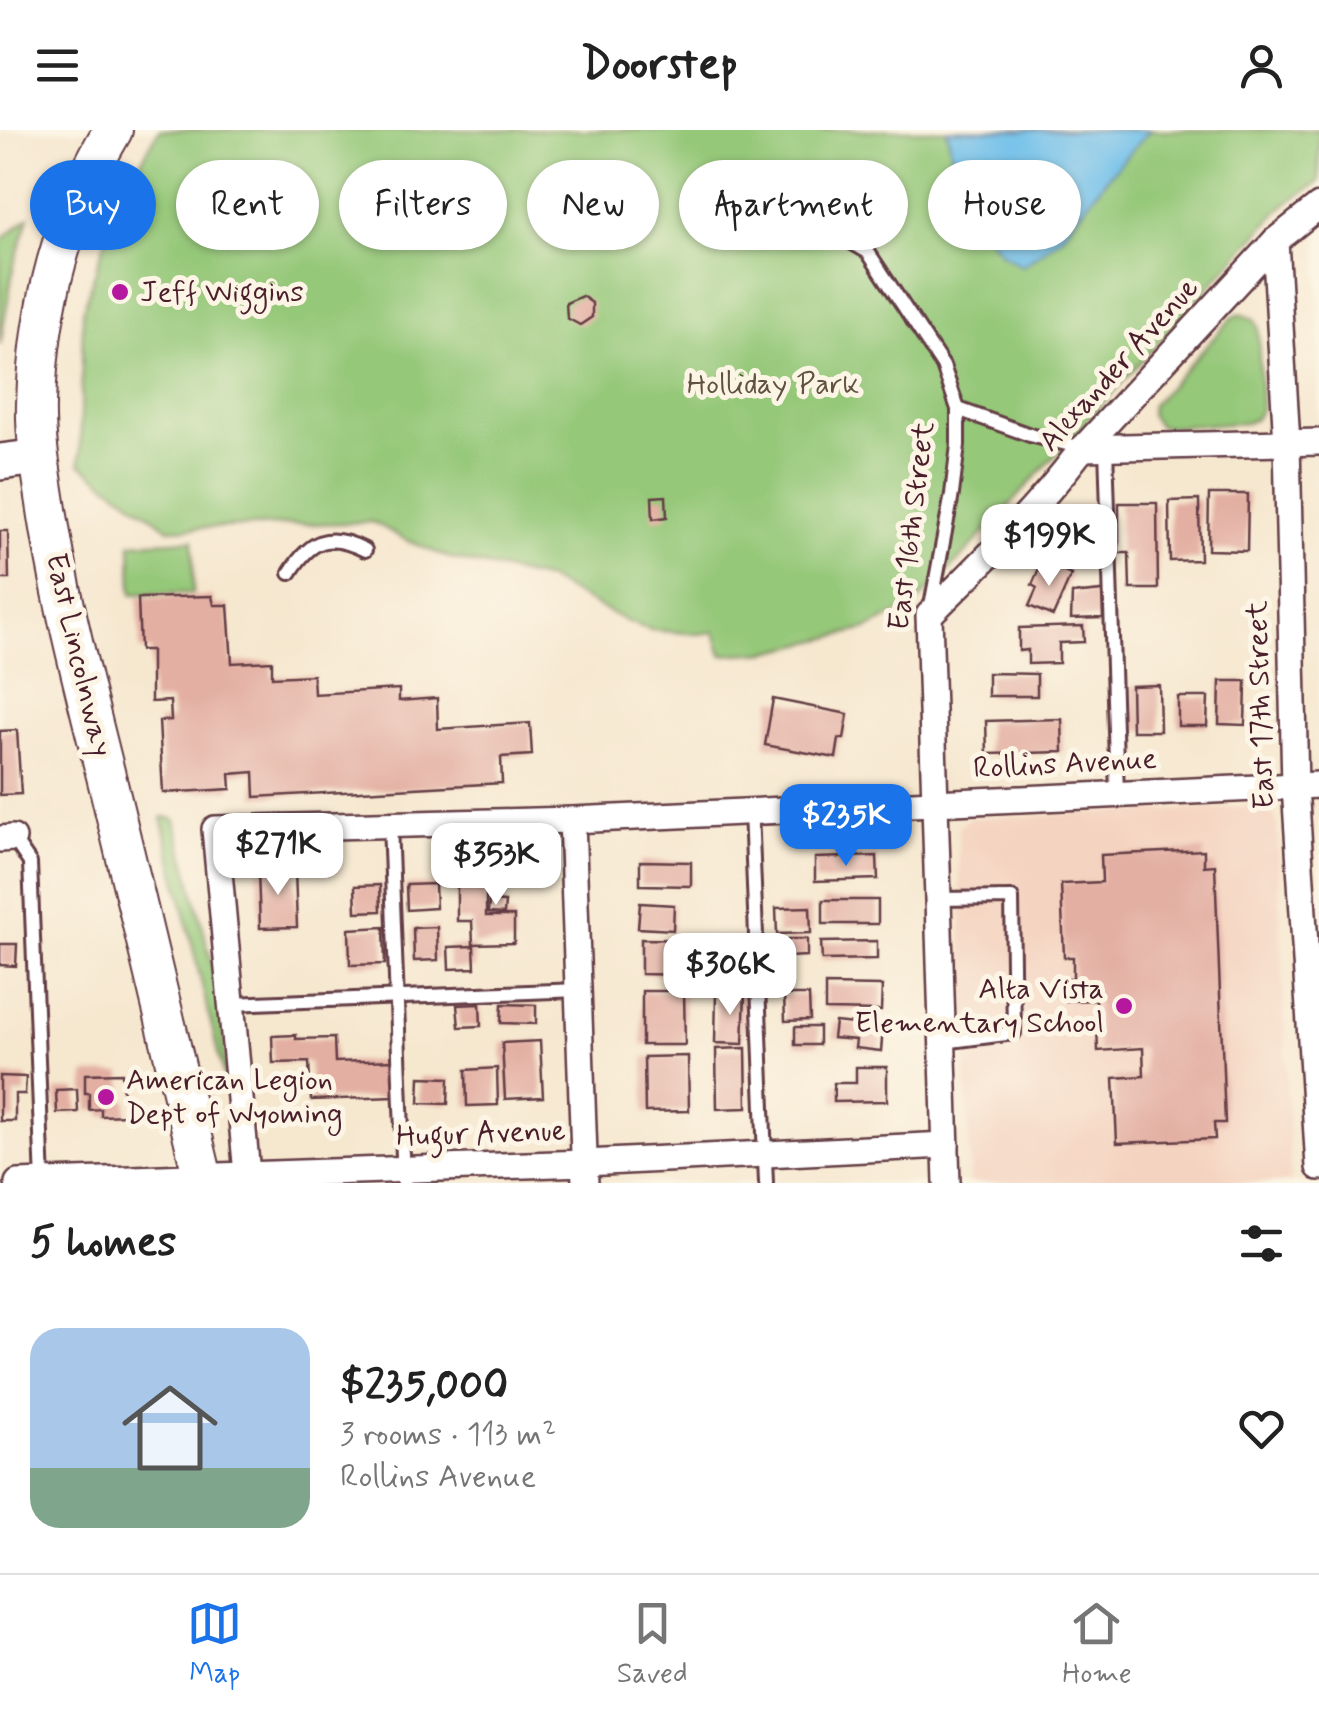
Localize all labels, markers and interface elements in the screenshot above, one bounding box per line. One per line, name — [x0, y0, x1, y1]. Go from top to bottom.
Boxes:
text: Doorstep — [581, 36, 738, 95]
icon: menu — [30, 38, 85, 93]
icon: person — [1234, 38, 1289, 93]
chip: Buy — [30, 160, 156, 250]
chip: Rent — [176, 160, 319, 250]
chip: Filters — [339, 160, 507, 250]
chip: New — [527, 160, 659, 250]
chip: Apartment — [679, 160, 908, 250]
chip: House — [928, 160, 1081, 250]
street label: Alexander Avenue — [1030, 270, 1208, 460]
place label: Jeff Wiggins — [140, 273, 304, 315]
marker: Jeff Wiggins — [109, 281, 131, 303]
park label: Holliday Park — [687, 365, 859, 404]
street label: East 16th Street — [880, 419, 944, 633]
pin: $199K — [979, 504, 1119, 589]
text: $199K — [1003, 515, 1095, 557]
street label: East Lincolnway — [36, 550, 120, 760]
street label: East 17th Street — [1238, 600, 1284, 810]
street label: Rollins Avenue — [972, 740, 1158, 788]
pin: $235K — [776, 784, 916, 869]
text: $235K — [802, 795, 890, 837]
pin: $271K — [208, 813, 348, 898]
pin: $353K — [426, 823, 566, 908]
text: $271K — [235, 824, 321, 866]
text: $353K — [453, 834, 539, 876]
pin: $306K — [660, 933, 800, 1018]
text: $306K — [685, 944, 775, 986]
place label: Alta Vista Elementary School — [855, 970, 1104, 1043]
marker: Alta Vista Elementary School — [1113, 995, 1135, 1017]
place label: American Legion Dept of Wyoming — [126, 1061, 342, 1136]
marker: American Legion Dept of Wyoming — [95, 1086, 117, 1108]
street label: Hugur Avenue — [396, 1112, 567, 1159]
text: 5 homes — [30, 1216, 176, 1271]
icon: filters — [1234, 1216, 1289, 1271]
text: $235,000 — [340, 1359, 508, 1414]
icon: home — [110, 1368, 230, 1488]
icon: heart — [1234, 1401, 1289, 1456]
text: 3 rooms · 113 m² — [340, 1414, 556, 1456]
text: Rollins Avenue — [340, 1456, 536, 1498]
tab: Map — [187, 1596, 242, 1693]
tab: Saved — [617, 1596, 688, 1693]
tab: Home — [1062, 1596, 1132, 1693]

